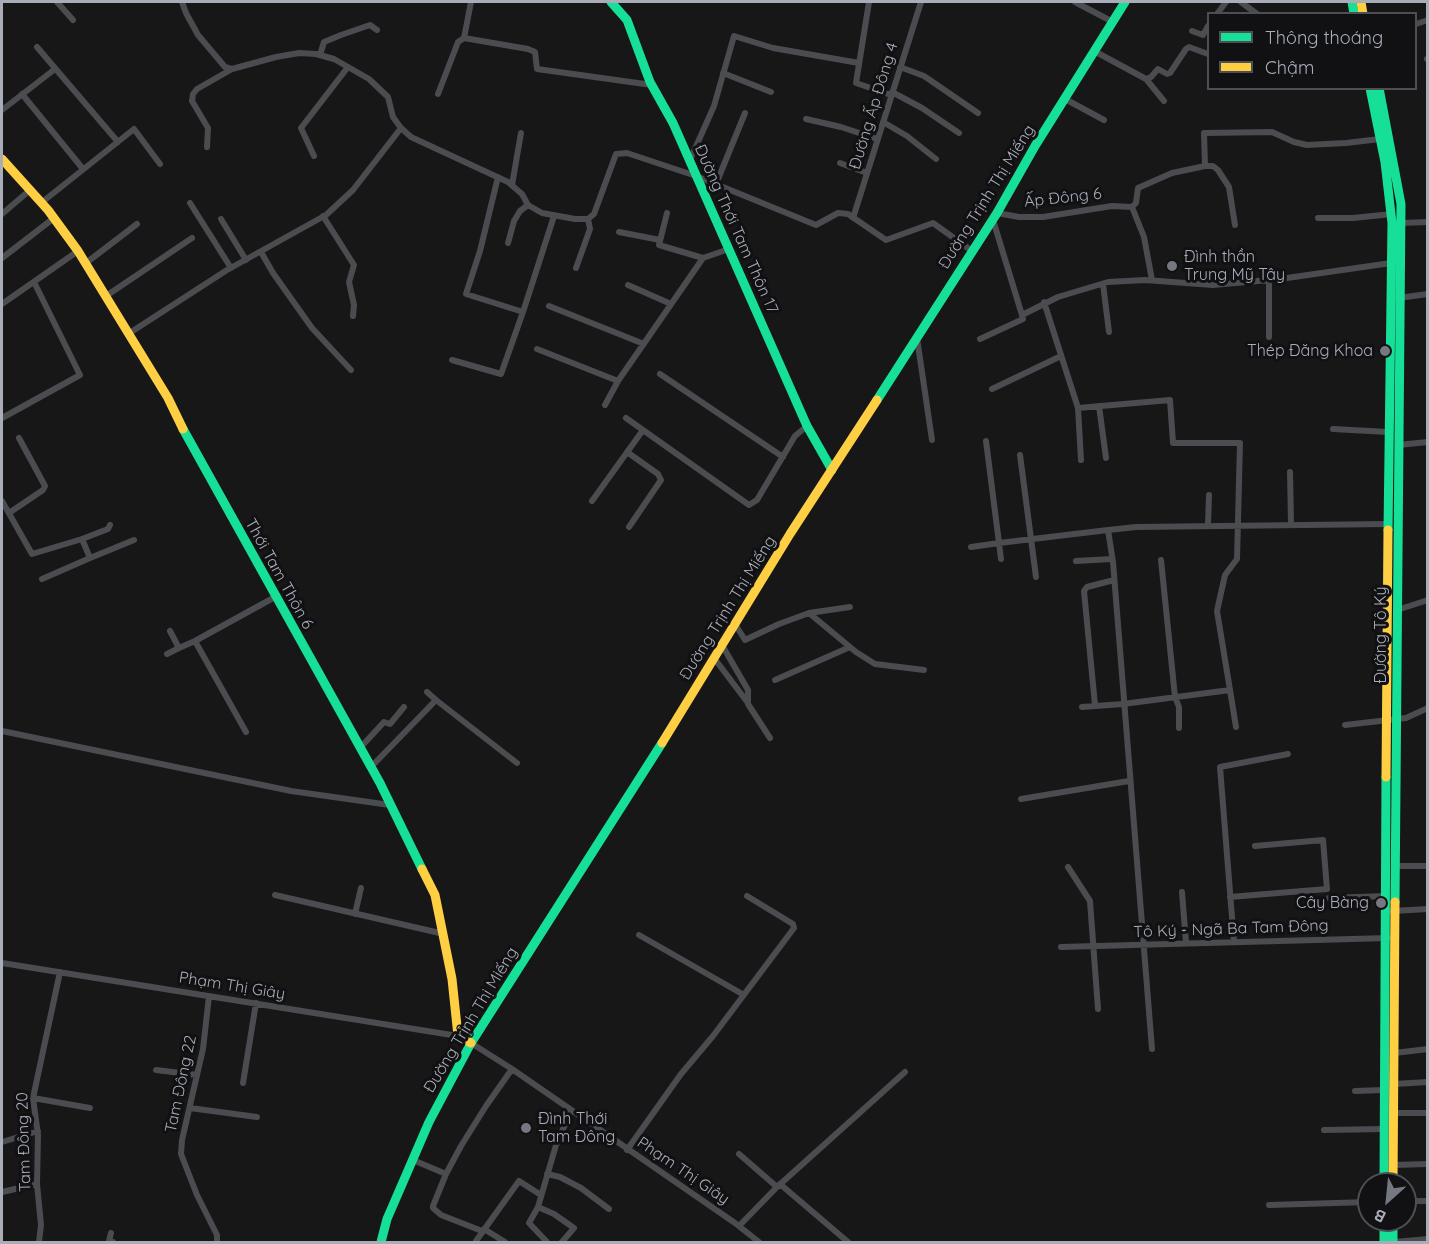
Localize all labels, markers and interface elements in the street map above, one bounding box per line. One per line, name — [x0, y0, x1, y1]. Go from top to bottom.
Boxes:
legend — [1207, 12, 1417, 90]
text: Thông thoáng — [1265, 26, 1383, 49]
street label: Đường Ấp Đông 4 — [846, 40, 902, 172]
text: Chậm — [1265, 56, 1314, 79]
street label: Đường Trịnh Thị Miếng — [935, 121, 1039, 273]
street label: Đường Thới Tam Thôn 17 — [690, 142, 782, 316]
street label: Ấp Đông 6 — [1023, 184, 1103, 212]
place label: Đình thần Trung Mỹ Tây — [1184, 247, 1285, 285]
marker: Đình thần Trung Mỹ Tây — [1165, 259, 1179, 273]
place label: Thép Đăng Khoa — [1247, 341, 1373, 361]
marker: Thép Đăng Khoa — [1378, 344, 1392, 358]
street label: Thới Tam Thôn 6 — [241, 515, 317, 633]
street label: Đường Trịnh Thị Miếng — [676, 532, 780, 684]
street label: Đường Tô Ký — [1371, 586, 1391, 684]
place label: Cây Bàng — [1296, 893, 1369, 913]
marker: Cây Bàng — [1374, 896, 1388, 910]
street label: Tô Ký - Ngã Ba Tam Đông — [1133, 916, 1329, 942]
street label: Đường Trịnh Thị Miếng — [420, 944, 522, 1096]
street label: Phạm Thị Giây — [178, 968, 286, 1004]
street label: Tam Đông 22 — [161, 1033, 201, 1135]
street label: Tam Đông 20 — [13, 1092, 35, 1192]
place label: Đình Thới Tam Đông — [538, 1109, 615, 1147]
marker: Đình Thới Tam Đông — [519, 1121, 533, 1135]
street label: Phạm Thị Giây — [633, 1133, 733, 1209]
north arrow — [1357, 1172, 1417, 1232]
text: B — [1371, 1205, 1389, 1228]

